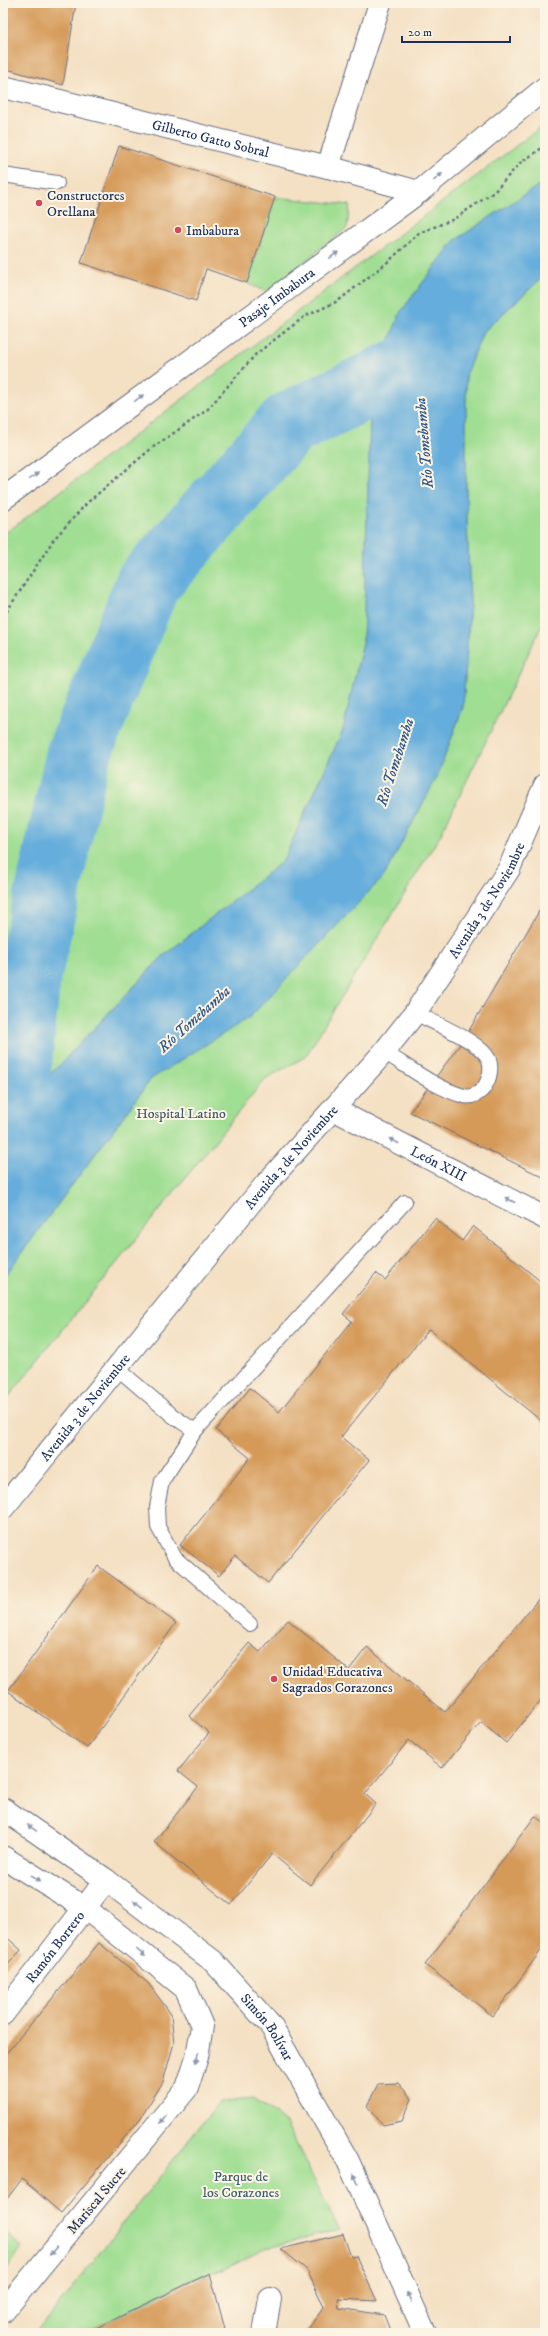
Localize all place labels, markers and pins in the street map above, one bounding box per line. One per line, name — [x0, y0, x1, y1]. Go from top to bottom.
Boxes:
place label: Constructores Orellana — [47, 187, 125, 221]
marker: Constructores Orellana — [34, 198, 44, 208]
place label: Imbabura — [186, 222, 239, 240]
marker: Imbabura — [173, 225, 183, 235]
place label: Unidad Educativa Sagrados Corazones — [282, 1663, 393, 1697]
marker: Unidad Educativa Sagrados Corazones — [269, 1674, 279, 1684]

